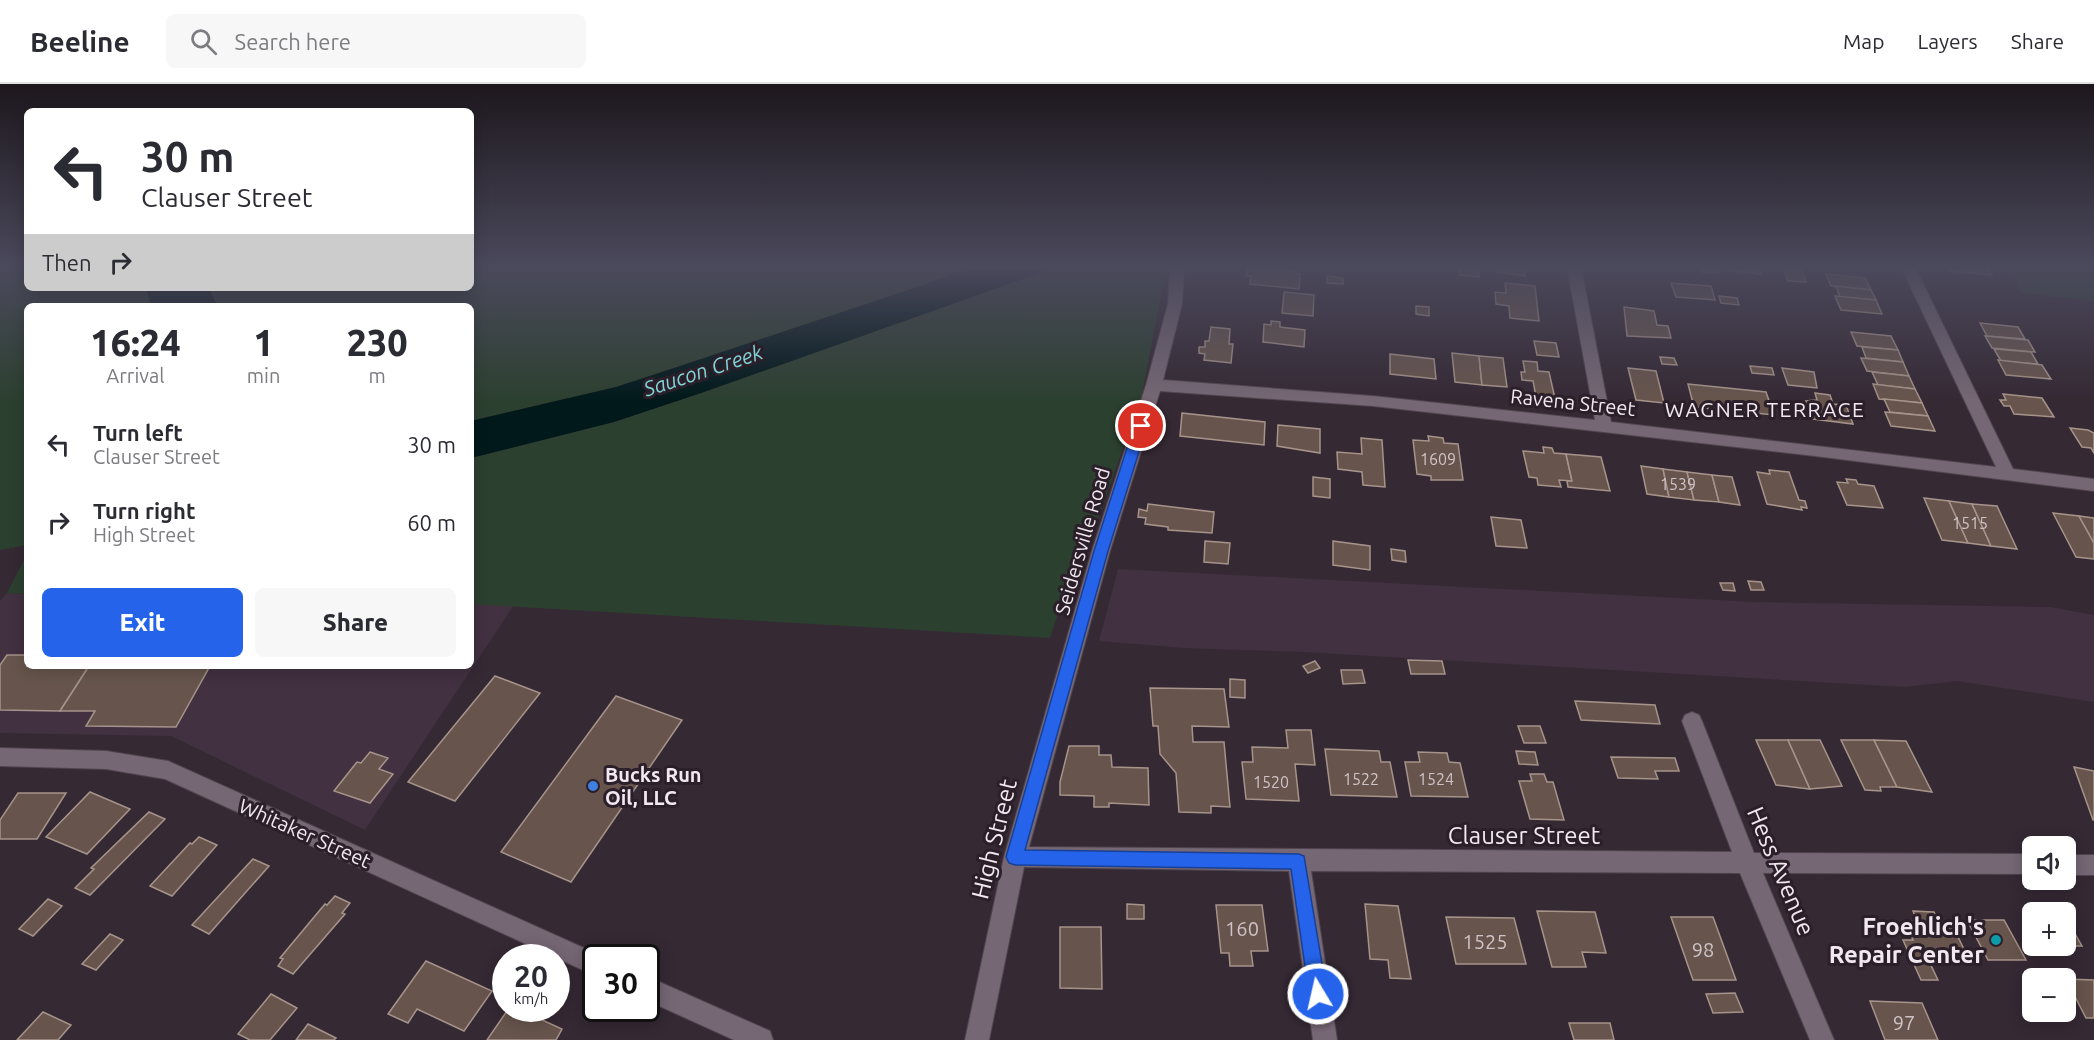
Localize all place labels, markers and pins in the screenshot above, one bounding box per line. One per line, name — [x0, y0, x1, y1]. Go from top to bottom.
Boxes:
pin — [1115, 400, 1166, 451]
place label: Bucks Run Oil, LLC — [605, 763, 702, 809]
marker: Bucks Run Oil, LLC — [586, 779, 600, 793]
place label: Froehlich's Repair Center — [1829, 913, 1984, 968]
marker: Froehlich's Repair Center — [1989, 933, 2003, 947]

